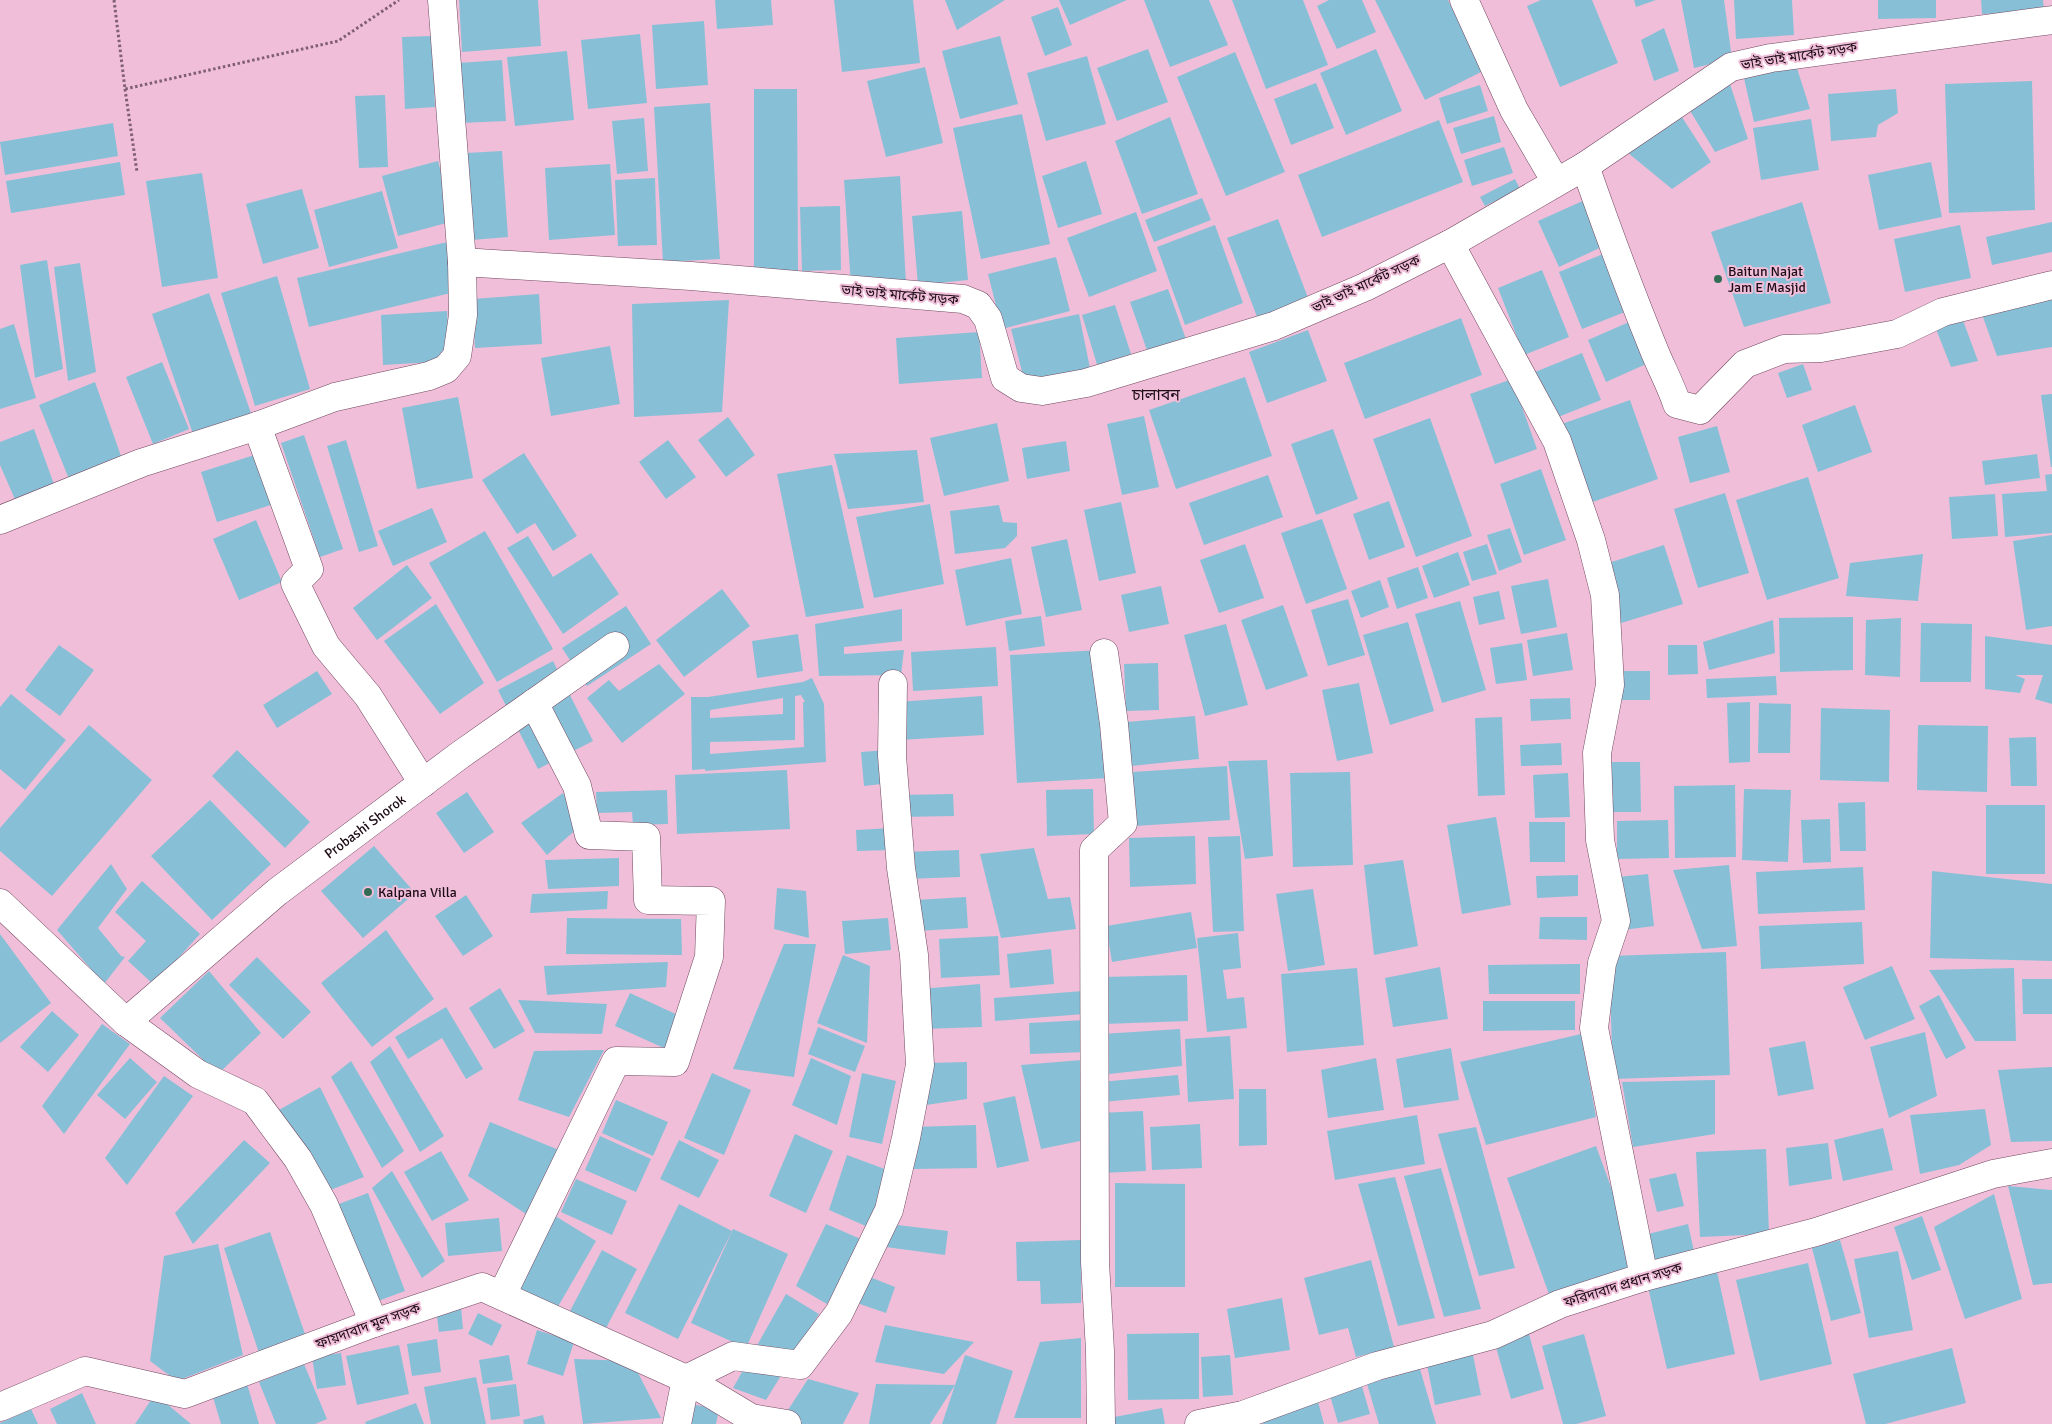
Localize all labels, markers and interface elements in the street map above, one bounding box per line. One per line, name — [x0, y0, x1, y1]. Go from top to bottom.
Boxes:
street label: ভাই ভাই মার্কেট সড়ক — [1738, 37, 1859, 74]
street label: ভাই ভাই মার্কেট সড়ক — [1308, 250, 1423, 317]
place label: Baitun Najat Jam E Masjid — [1728, 263, 1806, 296]
marker: Baitun Najat Jam E Masjid — [1712, 273, 1724, 285]
street label: ভাই ভাই মার্কেট সড়ক — [840, 280, 960, 309]
district label: চালাবন — [1131, 385, 1180, 405]
street label: Probashi Shorok — [321, 790, 409, 862]
place label: Kalpana Villa — [378, 884, 457, 901]
marker: Kalpana Villa — [362, 886, 374, 898]
street label: ফরিদাবাদ প্রধান সড়ক — [1561, 1259, 1685, 1311]
street label: ফায়দাবাদ মূল সড়ক — [312, 1299, 423, 1353]

